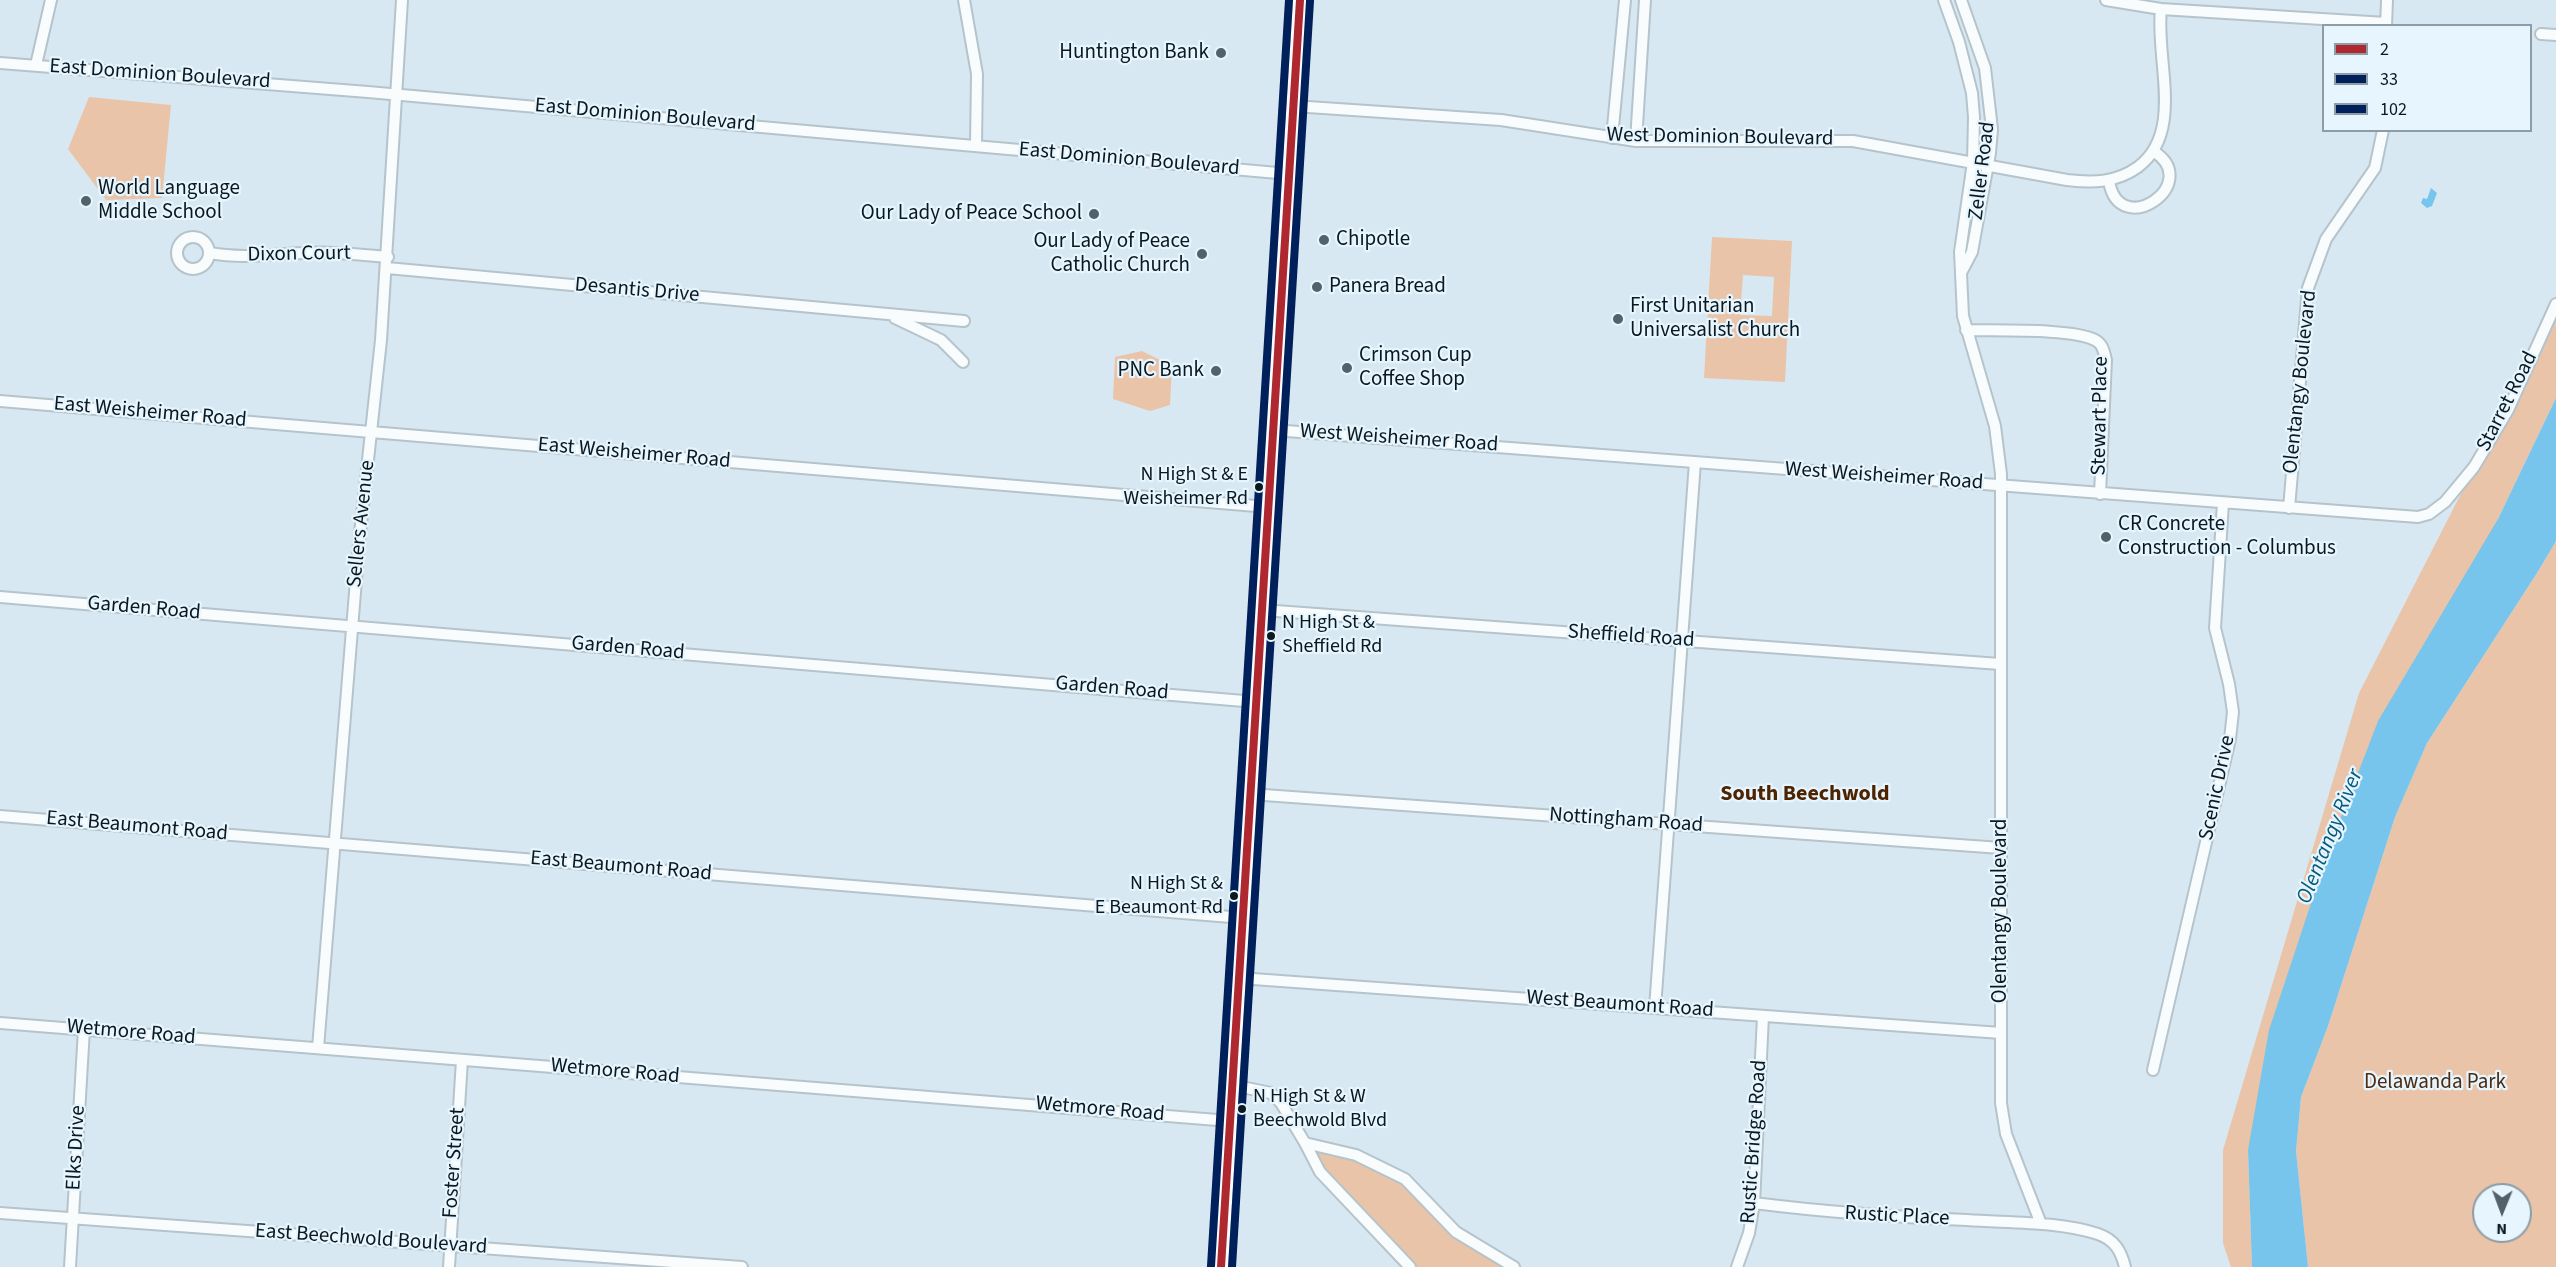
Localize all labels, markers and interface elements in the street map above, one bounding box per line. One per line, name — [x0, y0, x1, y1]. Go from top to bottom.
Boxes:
legend — [2322, 24, 2532, 132]
text: 2 — [2380, 37, 2389, 62]
place label: Huntington Bank — [1059, 40, 1209, 66]
marker: Huntington Bank — [1214, 46, 1228, 60]
street label: East Dominion Boulevard — [49, 55, 271, 95]
text: 33 — [2380, 67, 2398, 92]
street label: East Dominion Boulevard — [533, 94, 757, 138]
text: 102 — [2380, 97, 2407, 122]
street label: Zeller Road — [1964, 120, 2002, 222]
street label: West Dominion Boulevard — [1606, 123, 1834, 153]
street label: East Dominion Boulevard — [1017, 138, 1241, 182]
place label: World Language Middle School — [98, 176, 240, 226]
marker: World Language Middle School — [79, 194, 93, 208]
place label: Our Lady of Peace School — [861, 201, 1082, 227]
marker: Our Lady of Peace School — [1087, 207, 1101, 221]
place label: Chipotle — [1336, 227, 1410, 253]
place label: Our Lady of Peace Catholic Church — [1033, 229, 1190, 279]
marker: Chipotle — [1317, 233, 1331, 247]
street label: Dixon Court — [247, 242, 351, 268]
marker: Our Lady of Peace Catholic Church — [1195, 247, 1209, 261]
street label: Desantis Drive — [574, 273, 700, 309]
place label: Panera Bread — [1329, 274, 1446, 300]
marker: Panera Bread — [1310, 280, 1324, 294]
street label: Olentangy Boulevard — [2279, 289, 2323, 475]
place label: First Unitarian Universalist Church — [1630, 294, 1800, 344]
marker: First Unitarian Universalist Church — [1611, 312, 1625, 326]
place label: Crimson Cup Coffee Shop — [1359, 343, 1472, 393]
street label: Starret Road — [2472, 348, 2544, 456]
street label: Stewart Place — [2087, 356, 2115, 476]
place label: PNC Bank — [1118, 358, 1204, 384]
marker: Crimson Cup Coffee Shop — [1340, 361, 1354, 375]
marker: PNC Bank — [1209, 364, 1223, 378]
street label: East Weisheimer Road — [52, 392, 248, 434]
street label: West Weisheimer Road — [1299, 419, 1499, 459]
street label: East Weisheimer Road — [536, 433, 732, 475]
street label: West Weisheimer Road — [1784, 457, 1984, 497]
street label: Sellers Avenue — [343, 459, 381, 589]
place label: N High St & E Weisheimer Rd — [1124, 464, 1248, 511]
marker: N High St & E Weisheimer Rd — [1253, 481, 1265, 493]
place label: CR Concrete Construction - Columbus — [2118, 512, 2336, 562]
marker: CR Concrete Construction - Columbus — [2099, 530, 2113, 544]
street label: Garden Road — [86, 592, 202, 626]
place label: N High St & Sheffield Rd — [1282, 612, 1382, 659]
street label: Sheffield Road — [1567, 620, 1695, 654]
marker: N High St & Sheffield Rd — [1265, 630, 1277, 642]
street label: Garden Road — [570, 632, 686, 666]
street label: Garden Road — [1054, 672, 1170, 706]
street label: Scenic Drive — [2195, 733, 2241, 843]
water label: Olentangy River — [2292, 766, 2370, 908]
district label: South Beechwold — [1720, 782, 1890, 808]
street label: Nottingham Road — [1548, 803, 1704, 839]
street label: East Beaumont Road — [45, 806, 229, 848]
street label: Olentangy Boulevard — [1988, 819, 2014, 1003]
street label: East Beaumont Road — [529, 846, 713, 888]
place label: N High St & E Beaumont Rd — [1095, 873, 1223, 920]
marker: N High St & E Beaumont Rd — [1228, 890, 1240, 902]
street label: West Beaumont Road — [1525, 986, 1715, 1024]
street label: Wetmore Road — [65, 1015, 197, 1051]
street label: Wetmore Road — [549, 1054, 681, 1090]
street label: Rustic Bridge Road — [1737, 1059, 1773, 1225]
park label: Delawanda Park — [2364, 1070, 2506, 1096]
place label: N High St & W Beechwold Blvd — [1253, 1086, 1387, 1133]
street label: Wetmore Road — [1034, 1092, 1166, 1128]
marker: N High St & W Beechwold Blvd — [1236, 1103, 1248, 1115]
street label: Elks Drive — [62, 1105, 92, 1191]
street label: Foster Street — [439, 1107, 471, 1219]
north arrow — [2472, 1183, 2532, 1243]
street label: Rustic Place — [1844, 1202, 1950, 1232]
text: N — [2496, 1218, 2507, 1240]
street label: East Beechwold Boulevard — [254, 1219, 488, 1261]

